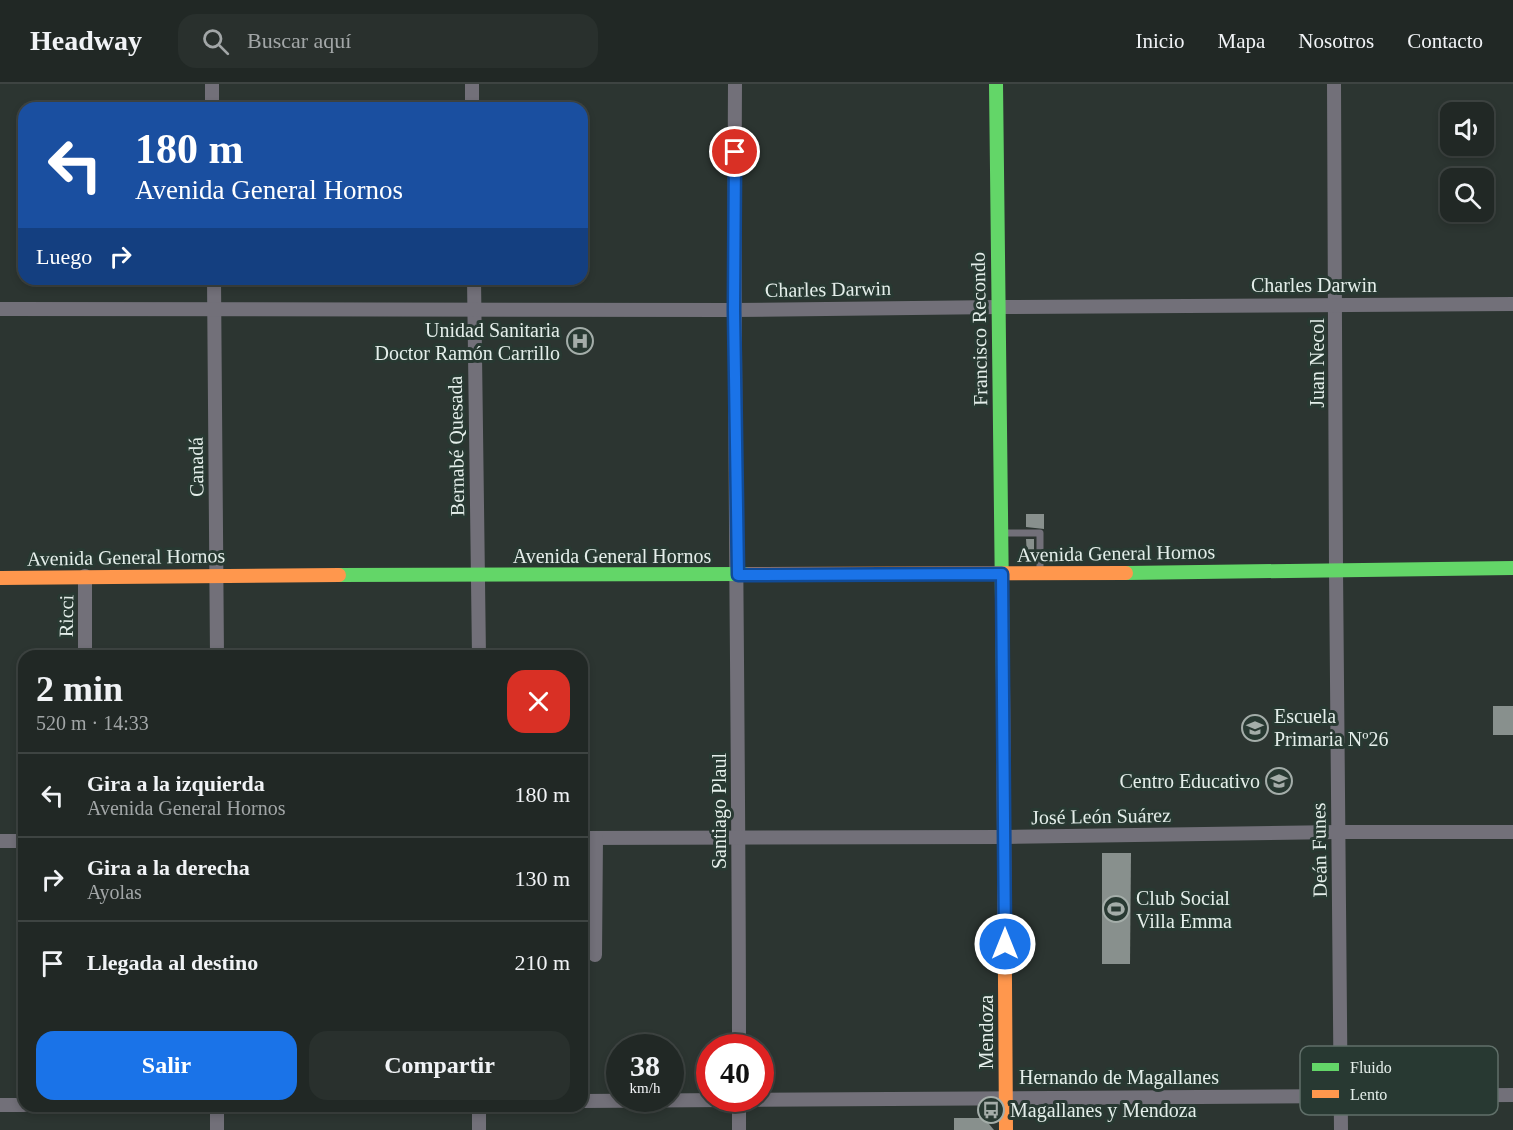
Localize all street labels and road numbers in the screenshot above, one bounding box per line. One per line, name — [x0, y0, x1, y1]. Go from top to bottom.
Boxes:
street label: Francisco Recondo — [967, 252, 991, 406]
street label: Charles Darwin — [1251, 274, 1377, 296]
street label: Charles Darwin — [765, 277, 891, 301]
street label: Juan Necol — [1306, 318, 1328, 408]
street label: Bernabé Quesada — [444, 375, 468, 516]
street label: Canadá — [184, 437, 208, 497]
street label: Avenida General Hornos — [1017, 540, 1216, 566]
street label: Avenida General Hornos — [27, 544, 226, 570]
street label: Avenida General Hornos — [513, 545, 711, 567]
street label: Ricci — [55, 594, 77, 637]
street label: Santiago Plaul — [708, 753, 731, 869]
street label: Deán Funes — [1307, 802, 1331, 898]
street label: José León Suárez — [1031, 804, 1171, 828]
street label: Mendoza — [975, 995, 997, 1069]
street label: Hernando de Magallanes — [1019, 1066, 1219, 1089]

